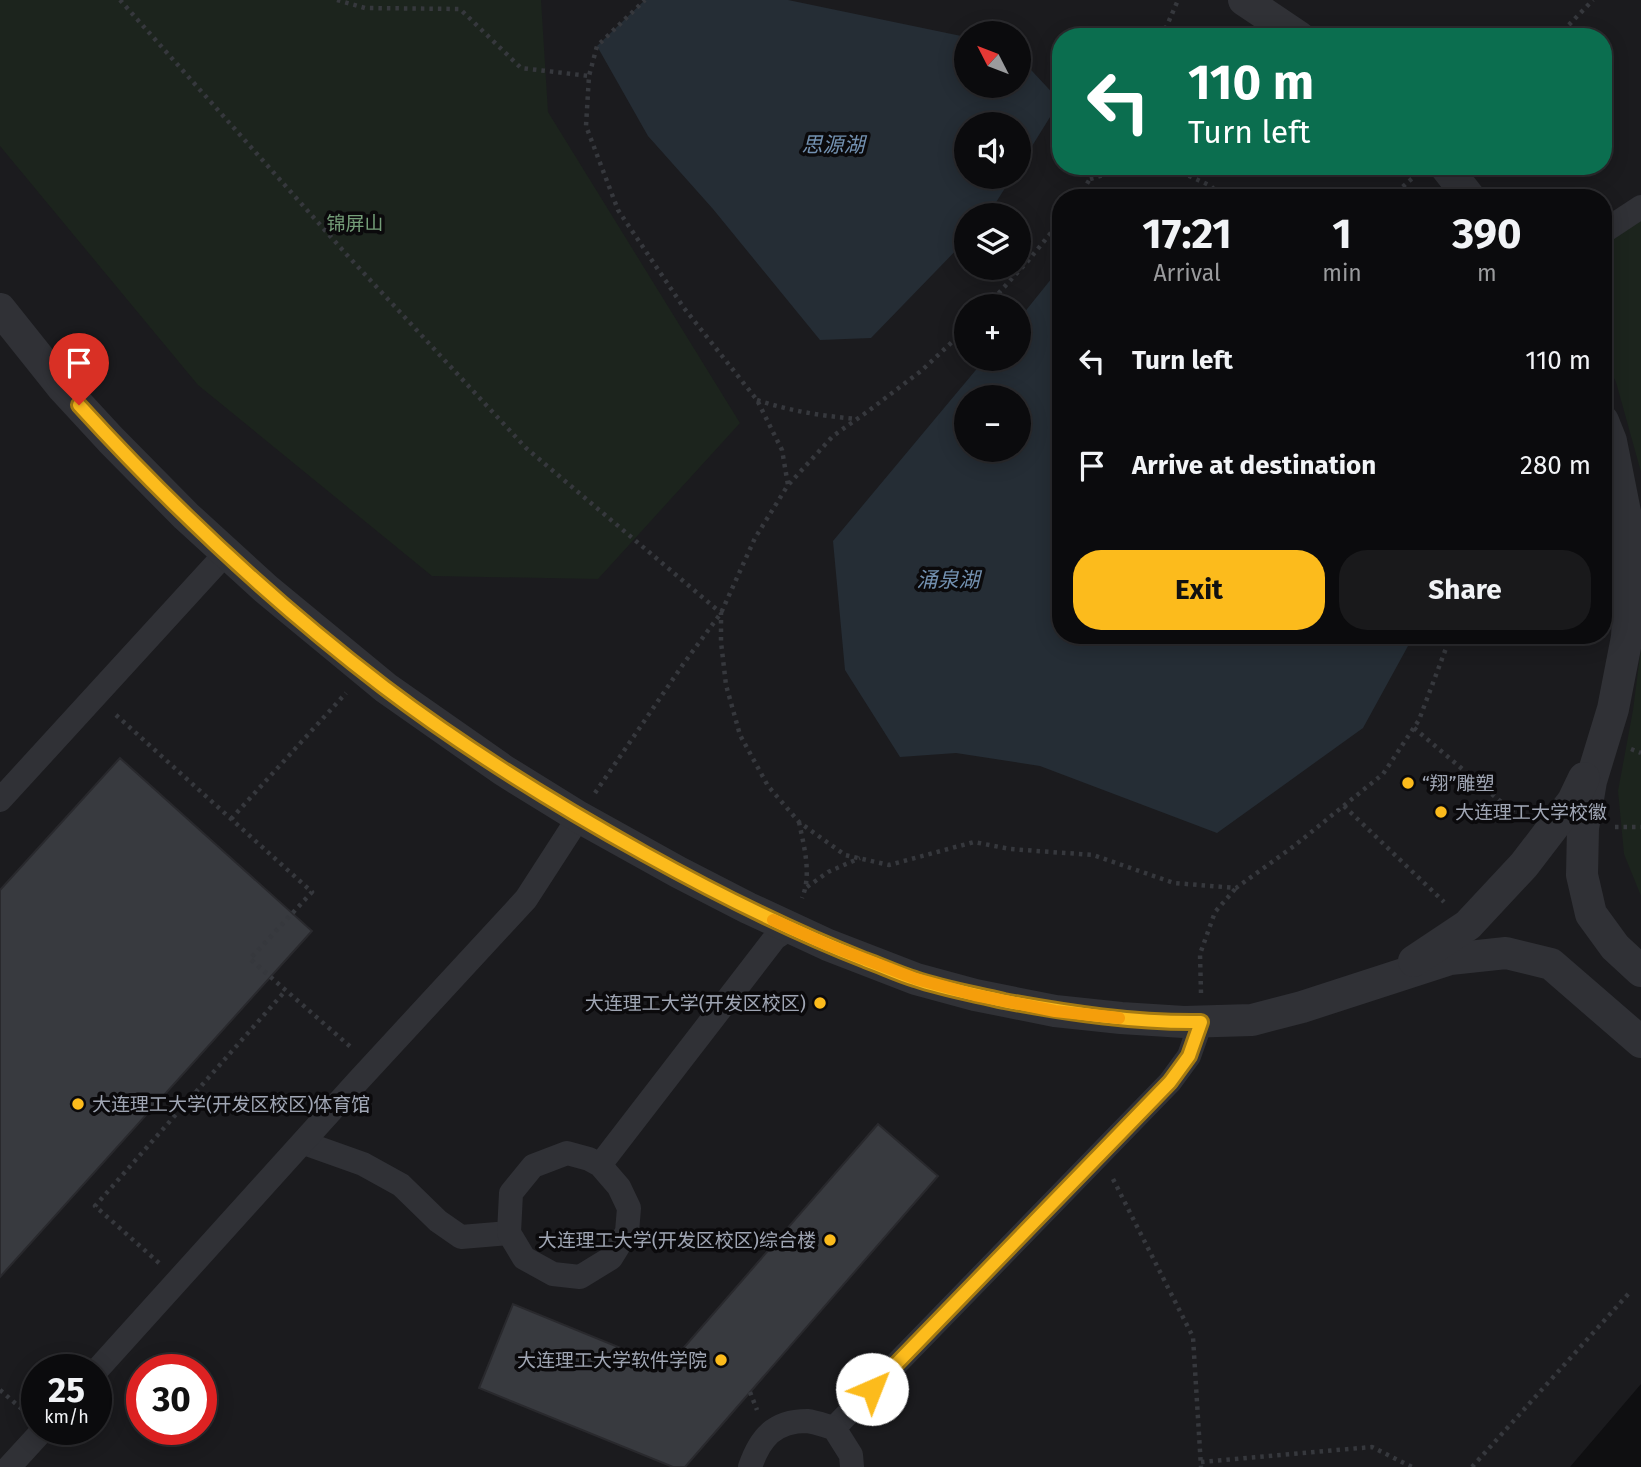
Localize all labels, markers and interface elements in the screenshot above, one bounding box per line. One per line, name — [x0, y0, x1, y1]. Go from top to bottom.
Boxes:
north arrow — [954, 21, 1031, 98]
map controls — [954, 21, 1031, 462]
text: 110 m — [1188, 53, 1314, 112]
icon: left — [1073, 56, 1164, 147]
button: sound — [954, 112, 1031, 189]
text: Turn left — [1188, 113, 1310, 151]
water label: 思源湖 — [802, 132, 867, 158]
button: layers — [954, 203, 1031, 280]
text: 17:21 — [1142, 209, 1232, 259]
text: 1 — [1332, 209, 1352, 259]
text: 390 — [1452, 209, 1522, 259]
park label: 锦屏山 — [326, 212, 384, 235]
text: Arrival — [1153, 259, 1221, 287]
text: min — [1322, 259, 1362, 287]
text: m — [1477, 259, 1497, 287]
button: + — [954, 294, 1031, 371]
pin — [49, 333, 109, 405]
icon: left — [1073, 342, 1111, 380]
icon: arrive — [60, 344, 98, 382]
text: Turn left — [1132, 345, 1233, 376]
text: 110 m — [1525, 345, 1591, 376]
button: − — [954, 385, 1031, 462]
icon: arrive — [1073, 447, 1111, 485]
text: Arrive at destination — [1132, 450, 1376, 481]
text: 280 m — [1520, 450, 1591, 481]
button: Exit — [1073, 550, 1325, 630]
button: Share — [1339, 550, 1591, 630]
water label: 涌泉湖 — [917, 567, 982, 593]
place label: “翔”雕塑 — [1422, 772, 1494, 795]
marker: “翔”雕塑 — [1400, 775, 1416, 791]
place label: 大连理工大学校徽 — [1455, 801, 1607, 824]
marker: 大连理工大学校徽 — [1433, 804, 1449, 820]
place label: 大连理工大学(开发区校区) — [585, 992, 806, 1015]
marker: 大连理工大学(开发区校区) — [812, 995, 828, 1011]
place label: 大连理工大学(开发区校区)体育馆 — [92, 1093, 370, 1116]
marker: 大连理工大学(开发区校区)体育馆 — [70, 1096, 86, 1112]
place label: 大连理工大学(开发区校区)综合楼 — [538, 1229, 816, 1252]
marker: 大连理工大学(开发区校区)综合楼 — [822, 1232, 838, 1248]
place label: 大连理工大学软件学院 — [517, 1349, 707, 1372]
marker: 大连理工大学软件学院 — [713, 1352, 729, 1368]
position arrow — [835, 1352, 909, 1426]
speed limit sign: 30 — [126, 1354, 217, 1445]
text: 25 — [48, 1369, 85, 1411]
text: km/h — [44, 1406, 89, 1428]

